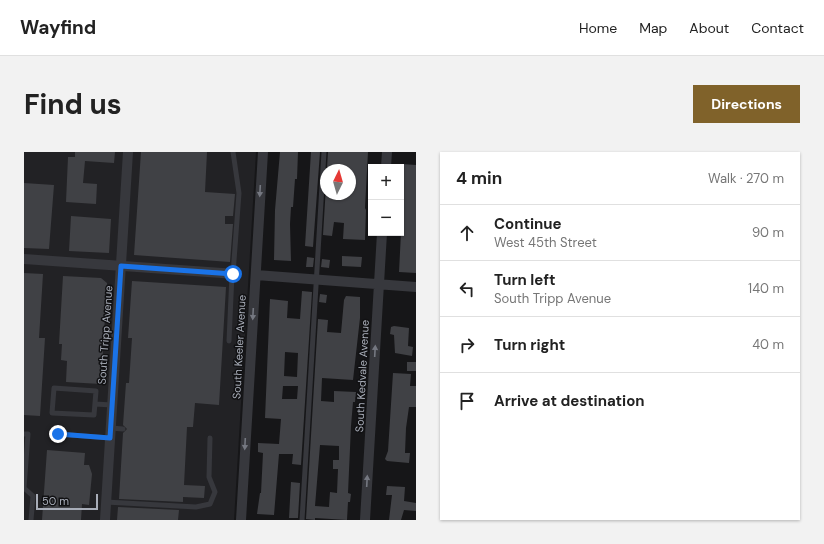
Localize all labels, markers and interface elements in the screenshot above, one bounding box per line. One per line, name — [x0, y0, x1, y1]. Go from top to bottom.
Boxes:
text: Wayfind — [20, 15, 96, 40]
text: Home — [579, 19, 617, 37]
text: Map — [639, 19, 667, 37]
text: About — [689, 19, 729, 37]
text: Contact — [751, 19, 804, 37]
button: Directions — [693, 85, 800, 123]
text: Find us — [24, 86, 122, 123]
north arrow — [320, 164, 356, 200]
map controls — [368, 164, 404, 236]
button: + — [368, 164, 404, 200]
text: 4 min — [456, 167, 502, 189]
text: Walk · 270 m — [708, 170, 784, 187]
one-way arrow — [257, 185, 264, 197]
button: − — [368, 200, 404, 236]
text: Continue — [494, 214, 562, 234]
icon: ahead — [456, 222, 478, 244]
text: 90 m — [752, 224, 784, 241]
text: West 45th Street — [494, 234, 597, 251]
route start — [224, 265, 242, 283]
text: Turn left — [494, 270, 555, 290]
icon: left — [456, 278, 478, 300]
text: 140 m — [748, 280, 784, 297]
street label: South Tripp Avenue — [95, 285, 115, 385]
text: South Tripp Avenue — [494, 290, 611, 307]
street label: South Keeler Avenue — [229, 295, 249, 399]
one-way arrow — [250, 308, 257, 320]
street label: South Kedvale Avenue — [352, 319, 372, 433]
icon: right — [456, 334, 478, 356]
text: Turn right — [494, 335, 565, 355]
text: 40 m — [752, 336, 784, 353]
one-way arrow — [372, 345, 379, 357]
icon: arrive — [456, 390, 478, 412]
text: Arrive at destination — [494, 391, 645, 411]
route end — [49, 425, 67, 443]
one-way arrow — [242, 438, 249, 450]
one-way arrow — [364, 475, 371, 487]
scale bar — [36, 492, 98, 511]
text: 50 m — [42, 494, 69, 508]

